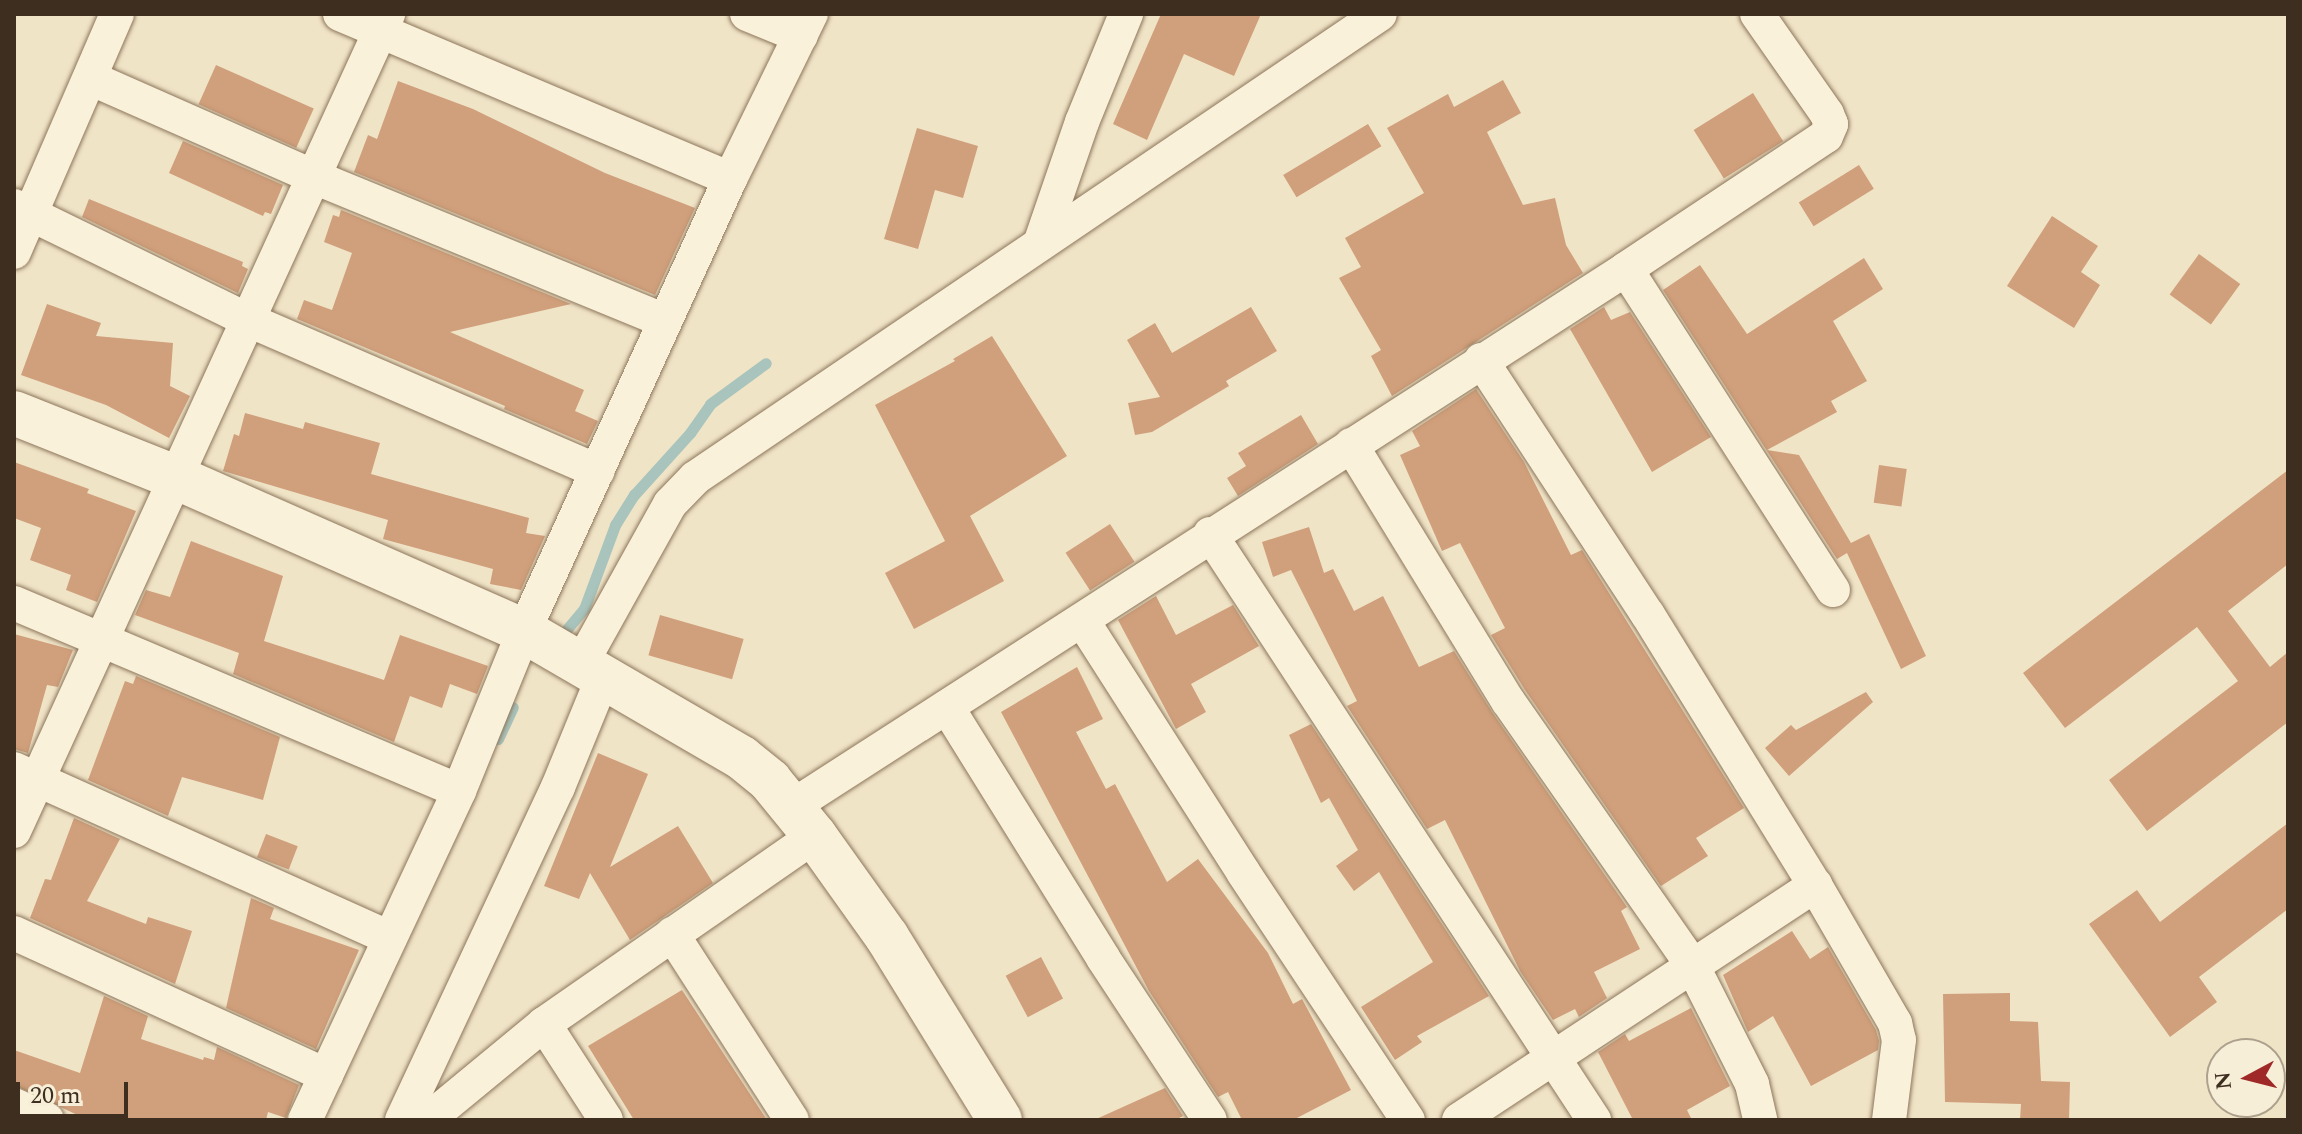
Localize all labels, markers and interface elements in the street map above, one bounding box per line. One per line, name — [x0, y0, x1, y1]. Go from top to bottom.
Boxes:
north arrow — [2206, 1038, 2286, 1118]
scale bar — [20, 1066, 132, 1116]
text: N — [2206, 1070, 2241, 1092]
text: 20 m — [30, 1078, 81, 1114]

